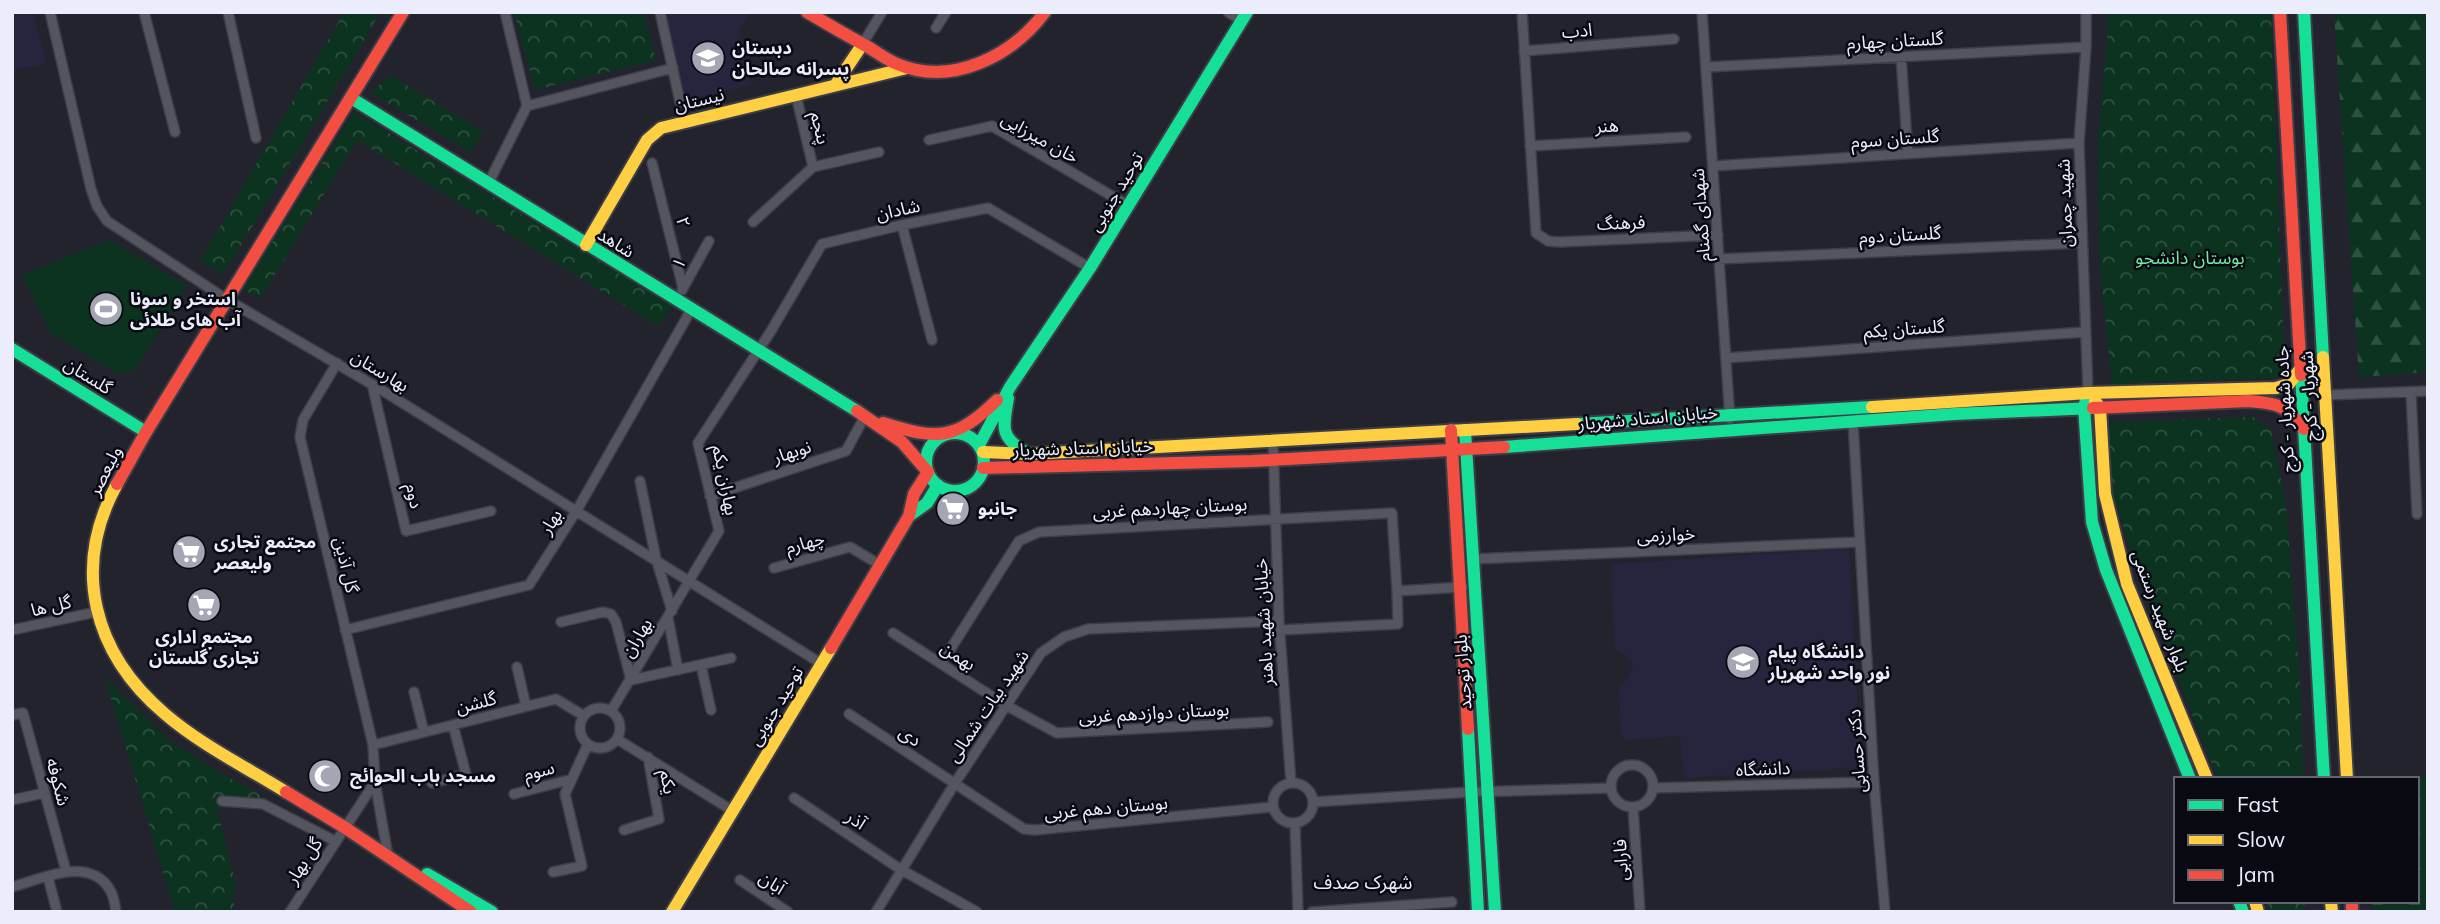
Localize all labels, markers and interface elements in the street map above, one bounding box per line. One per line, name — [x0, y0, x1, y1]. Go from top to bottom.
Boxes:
street label: ادب — [1561, 18, 1593, 43]
street label: گلستان چهارم — [1846, 26, 1945, 58]
place label: دبستان پسرانه صالحان — [732, 36, 849, 81]
school or university icon: دبستان پسرانه صالحان — [689, 39, 727, 77]
street label: نيستان — [671, 82, 726, 117]
street label: خان میرزایی — [997, 107, 1083, 168]
street label: پنجم — [804, 109, 835, 147]
street label: هنر — [1594, 113, 1619, 138]
street label: گلستان سوم — [1850, 124, 1941, 156]
street label: توحید جنوبی — [1083, 148, 1148, 236]
street label: شهید چمران — [2051, 158, 2078, 248]
street label: شهدای گمنام — [1686, 167, 1718, 262]
street label: شادان — [874, 194, 922, 225]
street label: فرهنگ — [1596, 210, 1646, 235]
street label: ۲ — [671, 214, 696, 230]
street label: گلستان دوم — [1858, 221, 1942, 251]
street label: شاهد — [594, 222, 639, 263]
park label: بوستان دانشجو — [2135, 246, 2245, 269]
street label: ۱ — [666, 253, 691, 273]
place label: استخر و سونا آب های طلائی — [130, 287, 242, 331]
sports icon: استخر و سونا آب های طلائی — [87, 290, 125, 328]
street label: گلستان یکم — [1862, 314, 1946, 345]
street label: بهارستان — [347, 344, 413, 397]
street label: جاده شهریار - کرج — [2270, 345, 2301, 473]
street label: شهریار - کرج — [2295, 350, 2324, 442]
street label: گلستان — [60, 352, 117, 400]
street label: خیابان استاد شهریار — [1576, 400, 1719, 435]
street label: خیابان استاد شهریار — [1011, 434, 1154, 461]
street label: نوبهار — [769, 435, 814, 469]
street label: ولیعصر — [82, 442, 127, 501]
street label: بهاران یکم — [705, 443, 744, 517]
street label: دوم — [398, 481, 429, 512]
supermarket icon: جانبو — [934, 490, 972, 528]
street label: بوستان چهاردهم غربی — [1092, 492, 1248, 525]
place label: جانبو — [978, 497, 1017, 520]
street label: بهار — [533, 505, 567, 540]
street label: خوارزمی — [1636, 521, 1696, 548]
street label: چهارم — [783, 526, 828, 562]
place label: مجتمع تجاری ولیعصر — [213, 530, 316, 574]
supermarket icon: مجتمع تجاری ولیعصر — [170, 533, 208, 571]
street label: گل آذین — [329, 535, 364, 596]
street label: بلوار شهید رستمی — [2127, 546, 2194, 675]
street label: خیابان شهید باهنر — [1249, 558, 1278, 687]
supermarket icon: مجتمع اداری تجاری گلستان — [185, 586, 223, 624]
street label: گل ها — [28, 590, 74, 621]
street label: بهاران — [616, 614, 657, 662]
place label: مجتمع اداری تجاری گلستان — [149, 625, 260, 669]
street label: بلوار توحید — [1448, 634, 1477, 710]
street label: بهمن — [936, 636, 980, 675]
place label: دانشگاه پیام نور واحد شهریار — [1767, 640, 1890, 684]
school or university icon: دانشگاه پیام نور واحد شهریار — [1724, 643, 1762, 681]
street label: شهید بیات شمالی — [941, 645, 1034, 767]
street label: توحید جنوبی — [743, 662, 808, 750]
street label: گلشن — [453, 686, 499, 719]
street label: بوستان دوازدهم غربی — [1078, 697, 1230, 730]
street label: دکتر حسابی — [1842, 708, 1871, 794]
street label: دی — [895, 720, 926, 751]
street label: شکوفه — [41, 755, 76, 808]
street label: سوم — [521, 755, 558, 789]
street label: دانشگاه — [1735, 756, 1791, 781]
mosque icon: مسجد باب الحوائج — [306, 757, 344, 795]
place label: مسجد باب الحوائج — [350, 764, 496, 789]
street label: یکم — [653, 768, 682, 796]
legend — [2174, 777, 2419, 903]
street label: بوستان دهم غربی — [1043, 791, 1169, 826]
text: Fast — [2237, 791, 2279, 817]
street label: آذر — [841, 804, 871, 835]
text: Slow — [2237, 826, 2285, 852]
street label: گل بهار — [279, 833, 327, 889]
street label: فارابی — [1608, 839, 1633, 882]
text: Jam — [2237, 861, 2275, 887]
street label: آبان — [755, 866, 790, 900]
district label: شهرک صدف — [1314, 870, 1412, 894]

